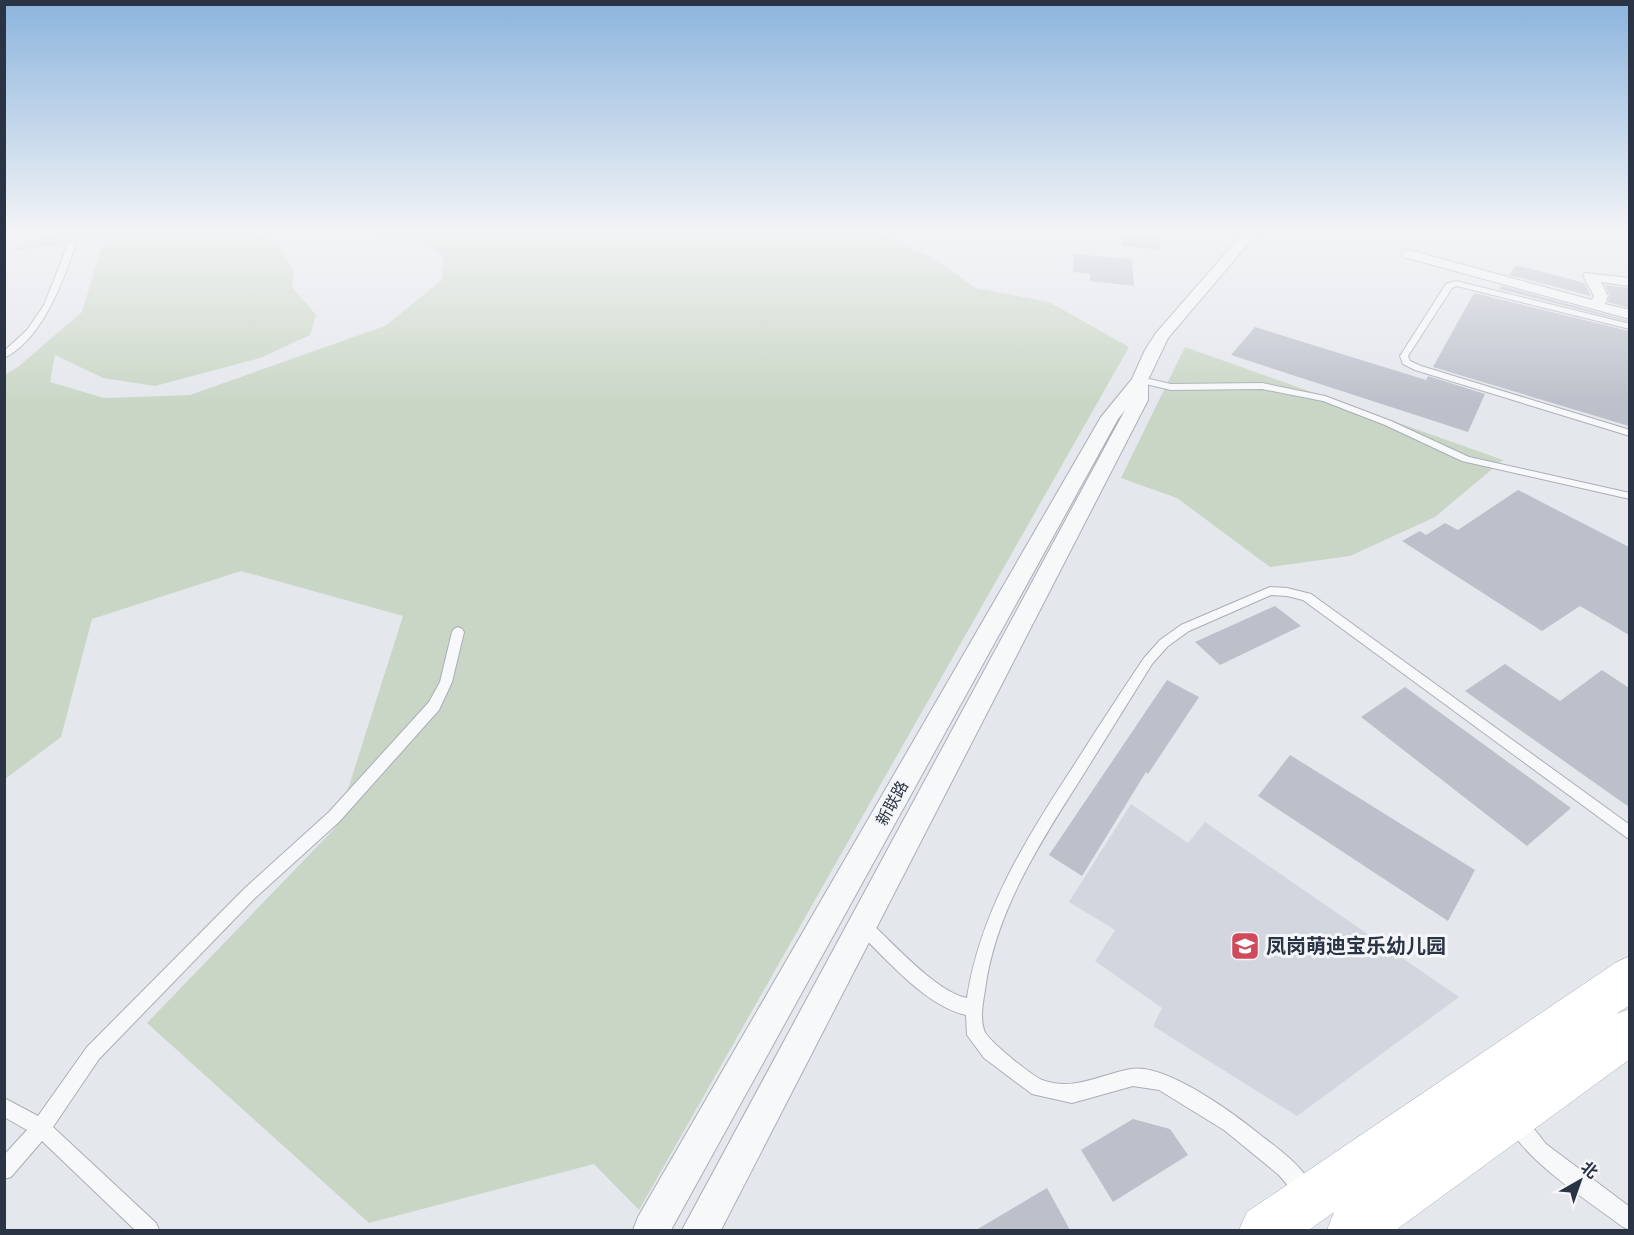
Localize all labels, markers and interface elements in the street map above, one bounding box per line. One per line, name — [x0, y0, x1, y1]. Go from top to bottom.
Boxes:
street label: 新联路 — [872, 777, 912, 829]
school or university icon: 凤岗萌迪宝乐幼儿园 — [1229, 930, 1261, 962]
place label: 凤岗萌迪宝乐幼儿园 — [1266, 934, 1446, 958]
north arrow — [1550, 1151, 1610, 1211]
text: 北 — [1577, 1157, 1602, 1182]

